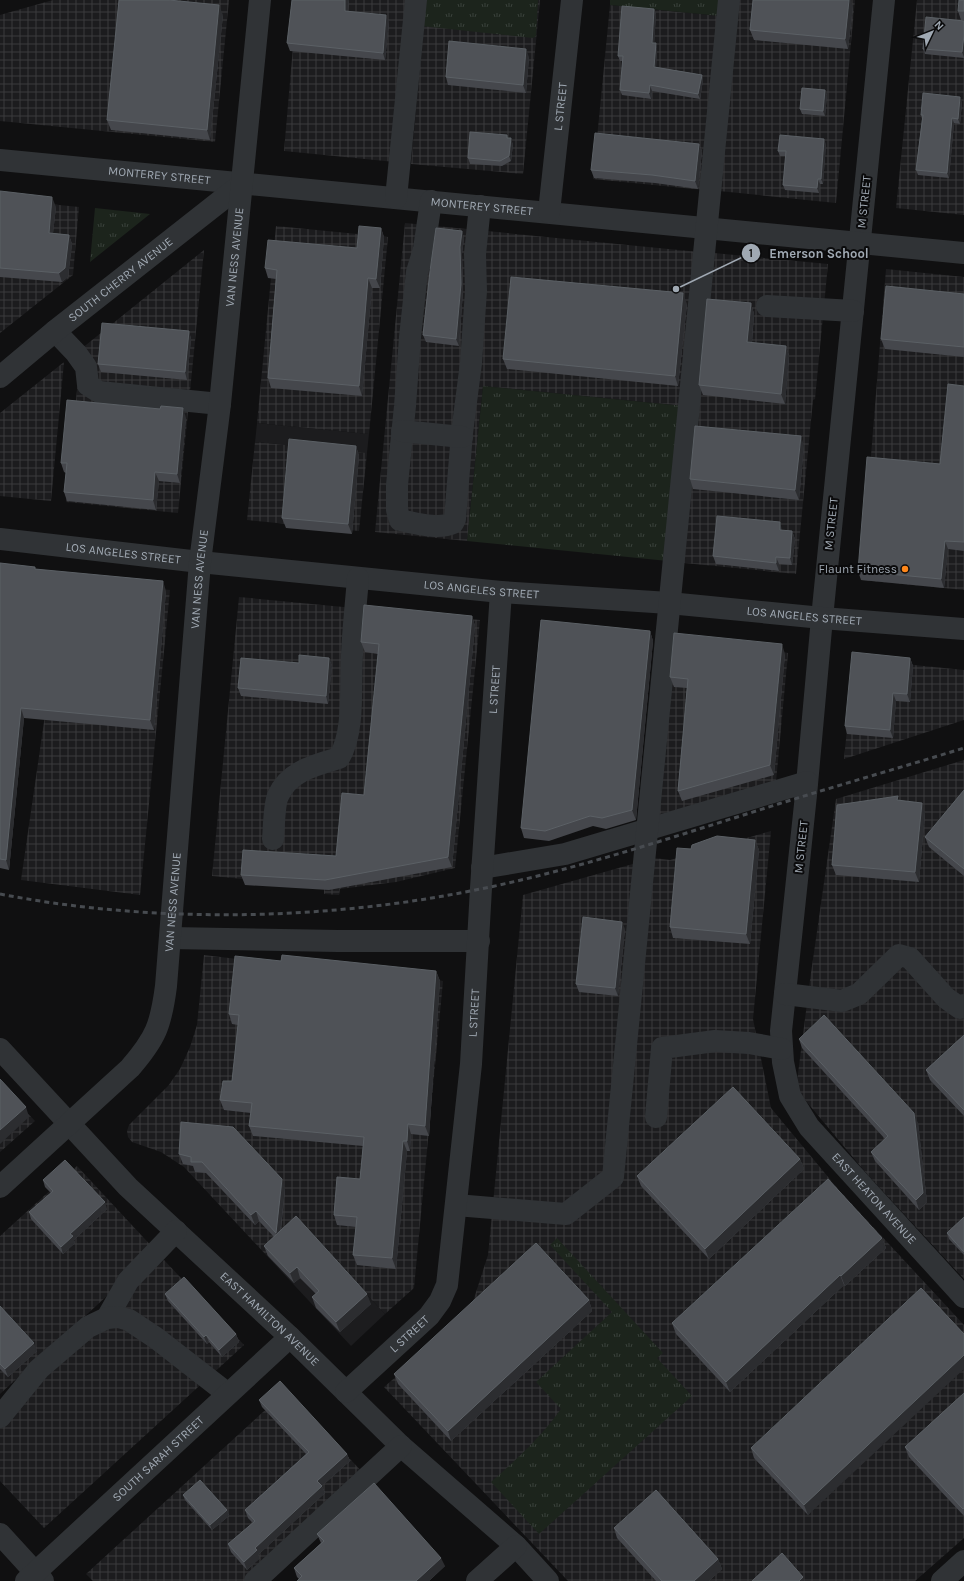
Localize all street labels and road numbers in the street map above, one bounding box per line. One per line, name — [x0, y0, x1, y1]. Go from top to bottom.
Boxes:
street label: L STREET — [551, 82, 570, 132]
street label: MONTEREY STREET — [108, 163, 211, 187]
street label: M STREET — [854, 175, 874, 229]
street label: MONTEREY STREET — [430, 195, 534, 218]
street label: VAN NESS AVENUE — [223, 207, 246, 307]
street label: SOUTH CHERRY AVENUE — [65, 234, 176, 325]
street label: M STREET — [821, 497, 841, 551]
street label: VAN NESS AVENUE — [188, 529, 211, 629]
street label: LOS ANGELES STREET — [65, 540, 181, 567]
street label: LOS ANGELES STREET — [423, 577, 539, 601]
street label: LOS ANGELES STREET — [746, 604, 862, 628]
street label: L STREET — [486, 665, 503, 714]
street label: M STREET — [791, 820, 811, 874]
street label: VAN NESS AVENUE — [162, 852, 184, 952]
street label: L STREET — [466, 988, 482, 1038]
street label: EAST HEATON AVENUE — [829, 1150, 919, 1247]
street label: EAST HAMILTON AVENUE — [217, 1269, 322, 1369]
street label: L STREET — [387, 1312, 432, 1356]
street label: SOUTH SARAH STREET — [110, 1413, 207, 1504]

